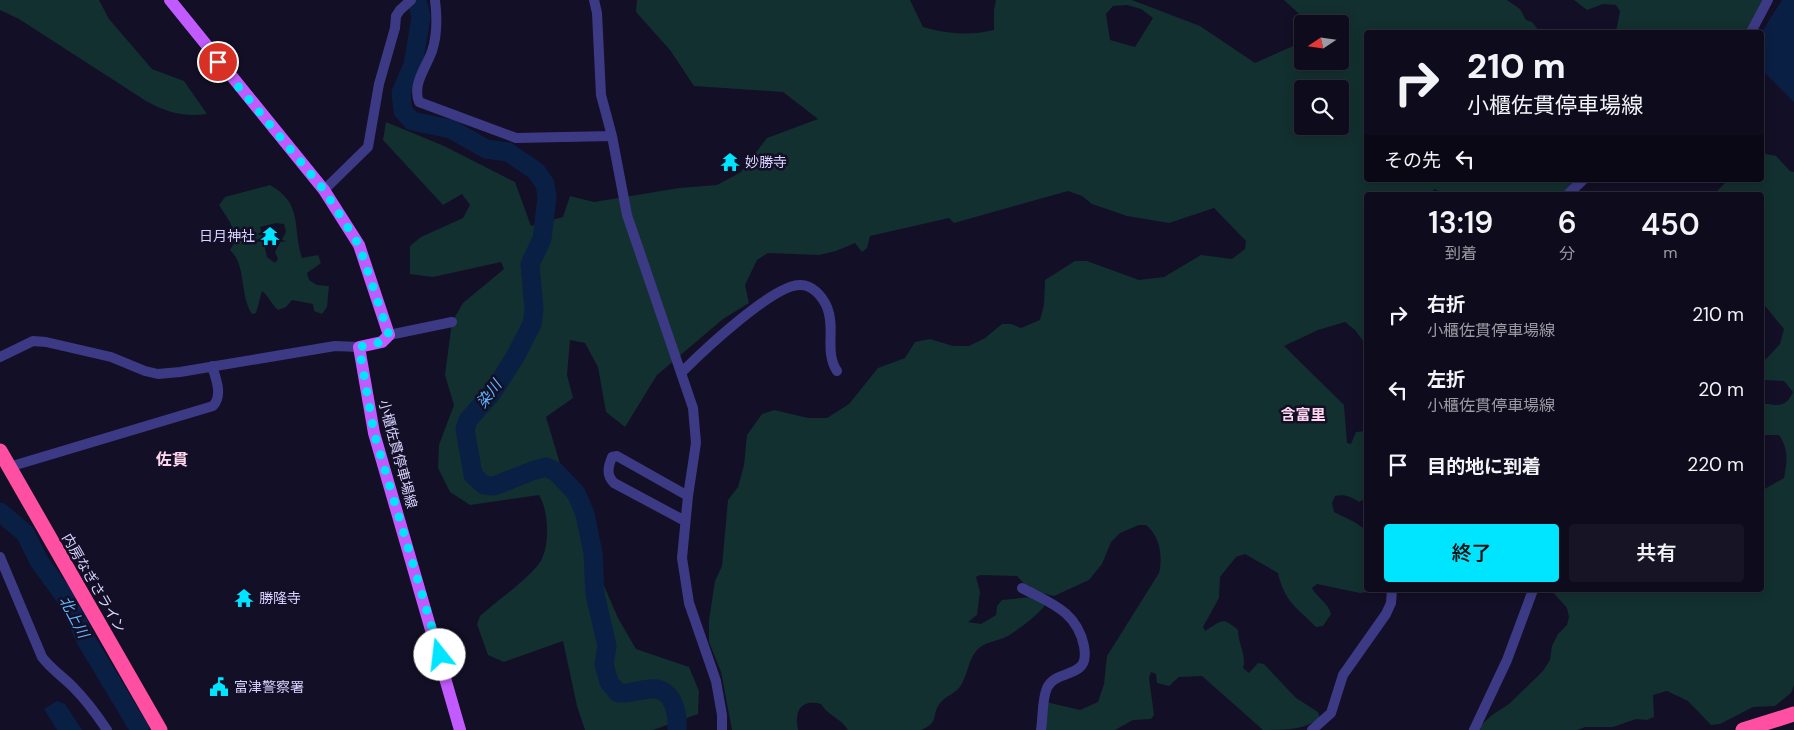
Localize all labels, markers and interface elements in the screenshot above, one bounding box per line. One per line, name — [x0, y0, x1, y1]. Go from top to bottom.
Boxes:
north arrow — [1294, 15, 1349, 70]
map controls — [1294, 15, 1349, 135]
pin — [197, 41, 239, 83]
text: 210 m — [1467, 43, 1566, 89]
icon: arrive — [204, 48, 232, 76]
icon: right — [1384, 50, 1449, 115]
button: search — [1294, 80, 1349, 135]
text: 小櫃佐貫停車場線 — [1467, 91, 1643, 120]
icon: left — [1451, 145, 1479, 173]
text: その先 — [1384, 148, 1441, 173]
temple icon: 妙勝寺 — [719, 151, 741, 173]
place label: 妙勝寺 — [745, 153, 787, 171]
text: 13:19 — [1428, 203, 1493, 242]
text: 6 — [1558, 203, 1577, 242]
text: 450 — [1641, 205, 1700, 244]
temple icon: 日月神社 — [259, 225, 281, 247]
place label: 日月神社 — [199, 227, 255, 245]
text: m — [1663, 242, 1677, 263]
text: 到着 — [1445, 243, 1477, 264]
text: 分 — [1559, 243, 1575, 264]
text: 右折 — [1427, 292, 1465, 317]
icon: right — [1384, 301, 1412, 329]
text: 210 m — [1692, 302, 1744, 327]
text: 小櫃佐貫停車場線 — [1427, 320, 1555, 341]
text: 左折 — [1427, 367, 1465, 392]
water label: 染川 — [472, 374, 507, 412]
icon: left — [1384, 376, 1412, 404]
text: 20 m — [1698, 377, 1744, 402]
text: 小櫃佐貫停車場線 — [1427, 395, 1555, 416]
street label: 小櫃佐貫停車場線 — [375, 398, 421, 510]
district label: 含富里 — [1280, 405, 1326, 425]
district label: 佐貫 — [155, 449, 188, 470]
icon: arrive — [1384, 451, 1412, 479]
text: 220 m — [1687, 452, 1744, 477]
text: 目的地に到着 — [1427, 454, 1541, 479]
button: 終了 — [1384, 524, 1559, 582]
button: 共有 — [1569, 524, 1744, 582]
street label: 内房なぎさライン — [58, 530, 130, 636]
temple icon: 勝隆寺 — [233, 587, 255, 609]
place label: 勝隆寺 — [259, 589, 301, 607]
water label: 北上川 — [55, 592, 94, 643]
position arrow — [413, 628, 465, 680]
public building icon: 富津警察署 — [208, 676, 230, 698]
place label: 富津警察署 — [234, 678, 304, 696]

